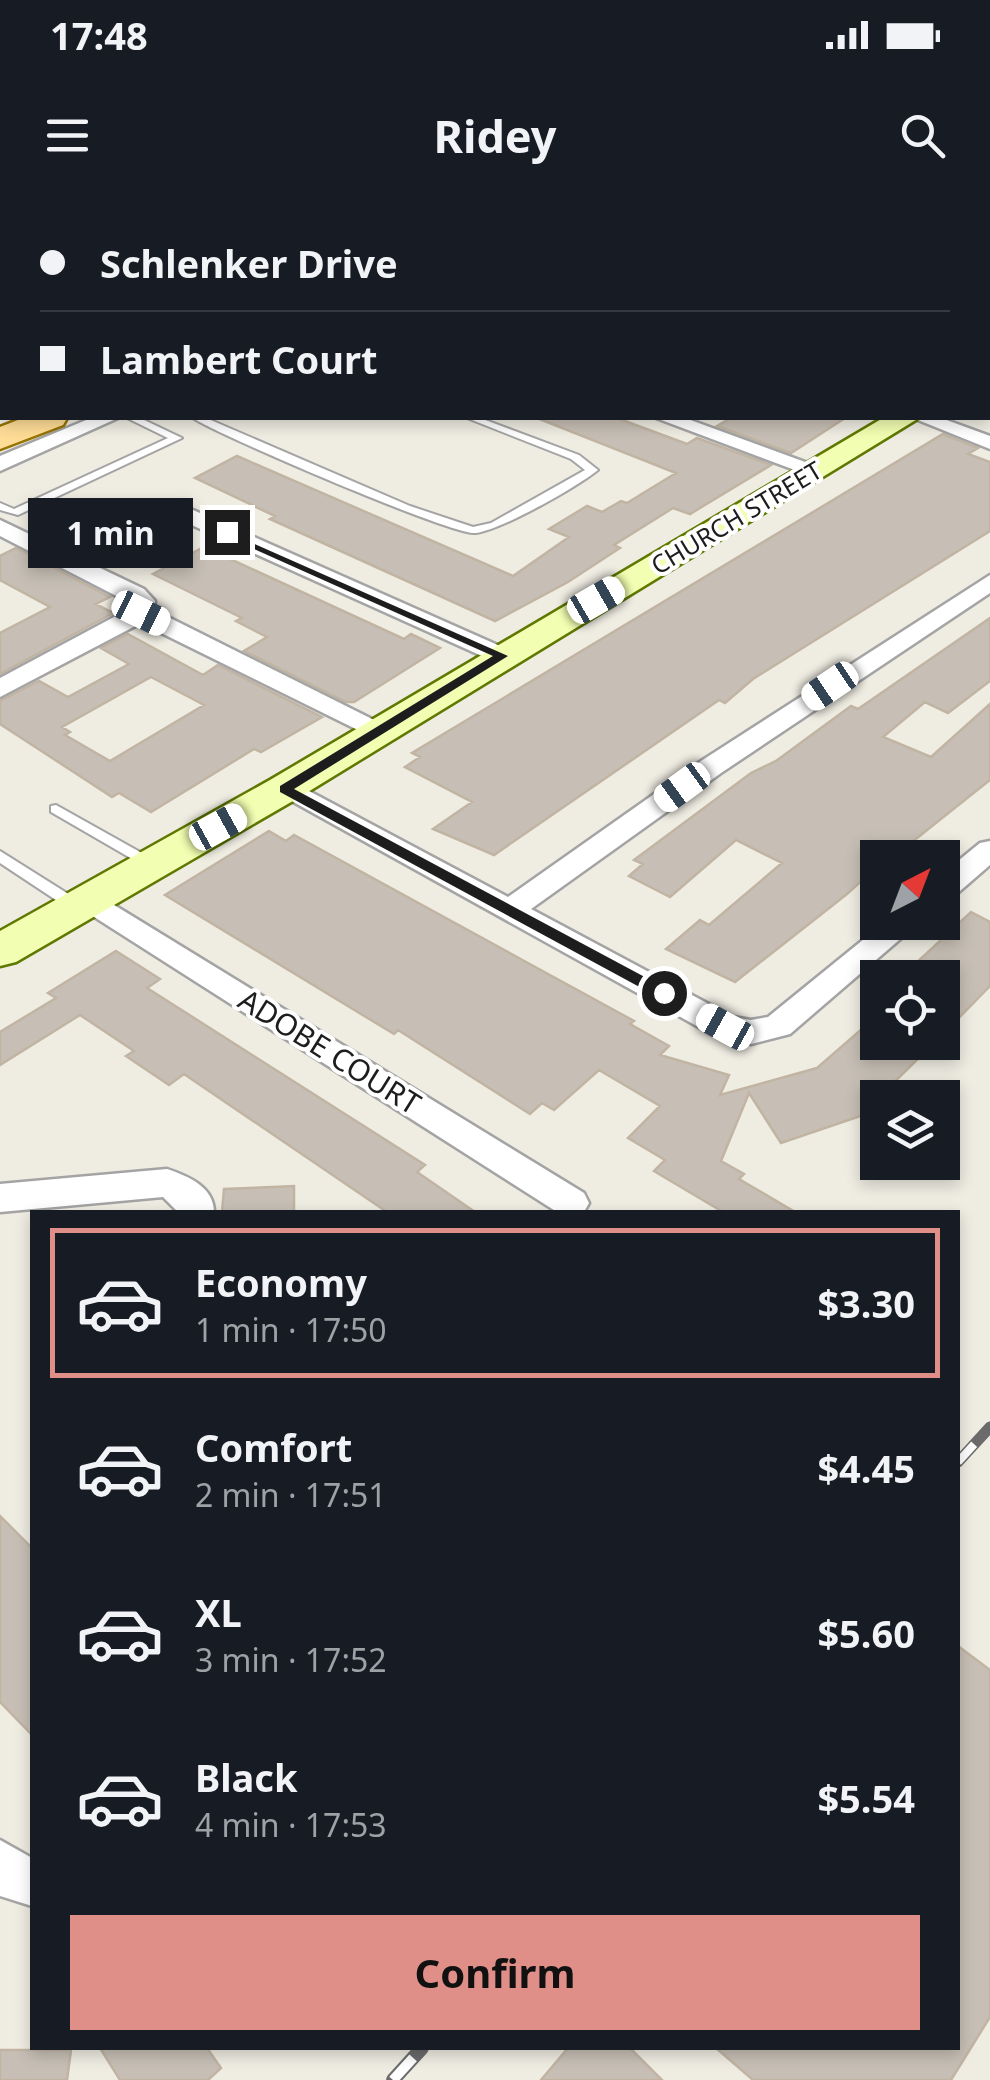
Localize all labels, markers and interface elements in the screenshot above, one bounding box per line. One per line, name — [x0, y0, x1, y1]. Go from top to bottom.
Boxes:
text: 17:48 — [50, 9, 148, 61]
text: Ridey — [433, 105, 557, 166]
icon: menu — [40, 108, 95, 163]
icon: search — [895, 108, 950, 163]
text: Schlenker Drive — [100, 237, 398, 289]
text: Lambert Court — [100, 333, 377, 385]
street label: CHURCH STREET — [644, 452, 828, 581]
callout: 1 min — [27, 497, 192, 567]
route end — [205, 510, 250, 555]
text: 1 min — [66, 511, 155, 554]
car — [563, 572, 629, 628]
car — [107, 586, 175, 640]
car — [797, 657, 863, 715]
car — [649, 757, 715, 817]
car — [184, 799, 252, 855]
north arrow — [860, 840, 960, 940]
map controls — [860, 840, 960, 1180]
button: locate — [860, 960, 960, 1060]
route start — [642, 971, 687, 1016]
street label: ADOBE COURT — [231, 979, 429, 1124]
car — [691, 999, 759, 1055]
button: layers — [860, 1080, 960, 1180]
text: Economy — [195, 1256, 367, 1308]
icon: car — [75, 1258, 165, 1348]
text: $3.30 — [817, 1277, 915, 1329]
text: 1 min · 17:50 — [195, 1308, 387, 1351]
text: Comfort — [195, 1421, 352, 1473]
icon: car — [75, 1423, 165, 1513]
text: $4.45 — [817, 1442, 915, 1494]
text: 2 min · 17:51 — [195, 1473, 387, 1516]
text: XL — [195, 1586, 242, 1638]
icon: car — [75, 1588, 165, 1678]
text: $5.60 — [817, 1607, 915, 1659]
text: 3 min · 17:52 — [195, 1638, 387, 1681]
text: Black — [195, 1751, 298, 1803]
icon: car — [75, 1753, 165, 1843]
text: $5.54 — [817, 1772, 915, 1824]
text: 4 min · 17:53 — [195, 1803, 387, 1846]
button: Confirm — [70, 1915, 920, 2030]

